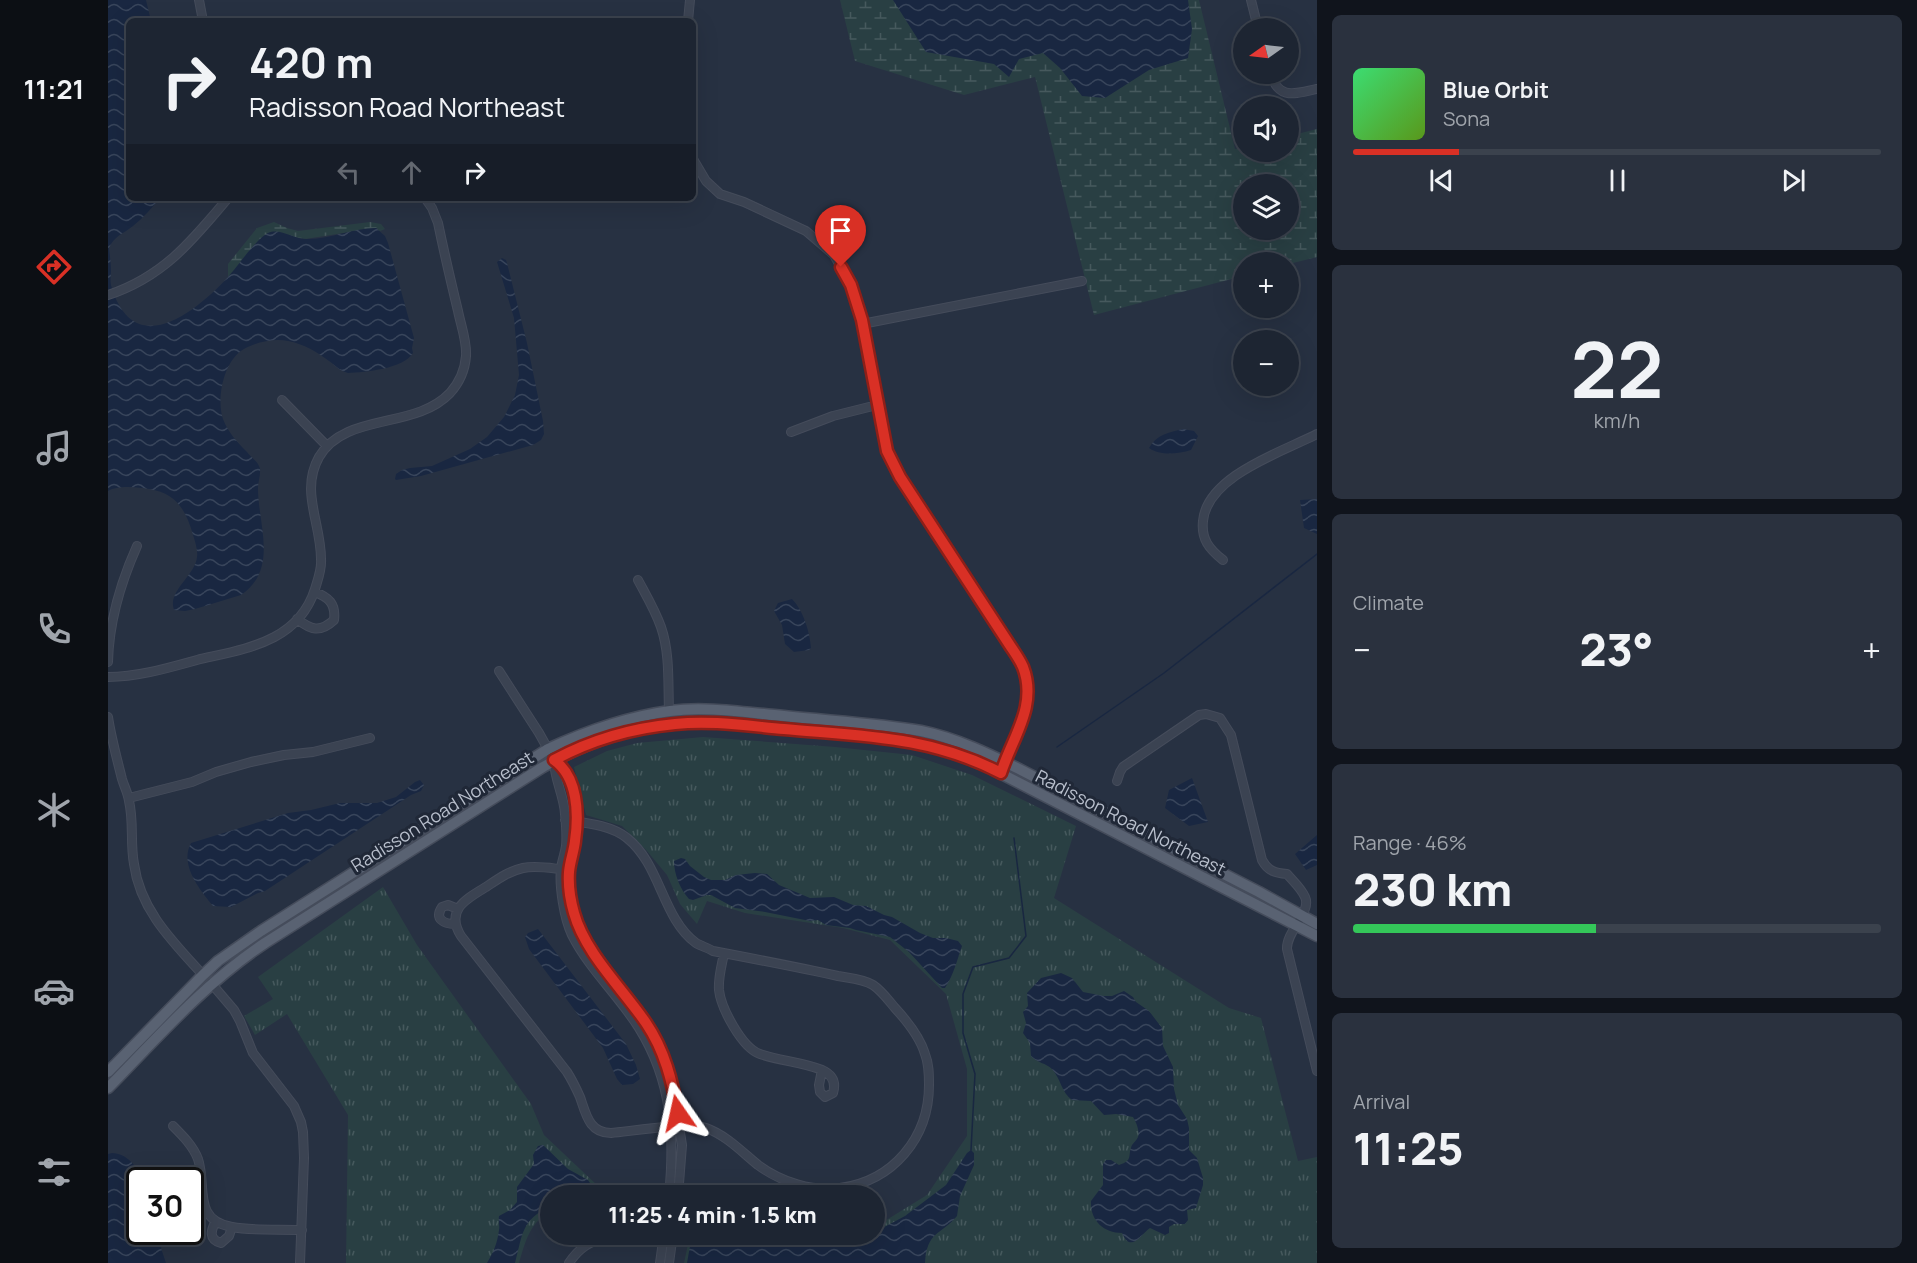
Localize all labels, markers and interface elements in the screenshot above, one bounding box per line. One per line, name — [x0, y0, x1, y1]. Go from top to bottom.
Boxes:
north arrow — [1233, 18, 1299, 84]
map controls — [1233, 18, 1299, 396]
text: 420 m — [249, 33, 373, 91]
icon: right — [150, 42, 228, 120]
text: 11:21 — [24, 70, 84, 107]
text: Blue Orbit — [1443, 75, 1549, 105]
text: Radisson Road Northeast — [249, 88, 565, 125]
button: sound — [1233, 96, 1299, 162]
text: Sona — [1443, 105, 1490, 132]
icon: left — [332, 156, 365, 189]
icon: ahead — [395, 156, 428, 189]
icon: right — [458, 156, 491, 189]
icon: previous — [1425, 164, 1458, 197]
icon: pause — [1601, 164, 1634, 197]
icon: next — [1777, 164, 1810, 197]
button: layers — [1233, 174, 1299, 240]
pin — [815, 205, 866, 267]
icon: arrive — [824, 214, 857, 247]
icon: directions — [33, 246, 75, 288]
button: + — [1233, 252, 1299, 318]
text: 22 — [1571, 315, 1663, 421]
button: − — [1233, 330, 1299, 396]
text: km/h — [1594, 407, 1640, 434]
icon: music — [33, 427, 75, 469]
text: Climate — [1353, 589, 1424, 616]
icon: phone — [33, 608, 75, 650]
text: 23° — [1579, 618, 1653, 680]
text: − — [1353, 627, 1371, 672]
text: + — [1862, 627, 1881, 672]
street label: Radisson Road Northeast — [346, 745, 538, 877]
street label: Radisson Road Northeast — [1032, 763, 1230, 881]
icon: climate — [33, 789, 75, 831]
text: Range · 46% — [1353, 829, 1467, 856]
text: 230 km — [1353, 858, 1512, 920]
icon: car — [33, 970, 75, 1012]
position arrow — [646, 1081, 710, 1145]
text: Arrival — [1353, 1088, 1410, 1115]
text: 11:25 — [1353, 1117, 1464, 1179]
icon: filters — [33, 1151, 75, 1193]
speed limit sign: 30 — [126, 1167, 204, 1245]
text: 11:25 · 4 min · 1.5 km — [608, 1200, 817, 1230]

